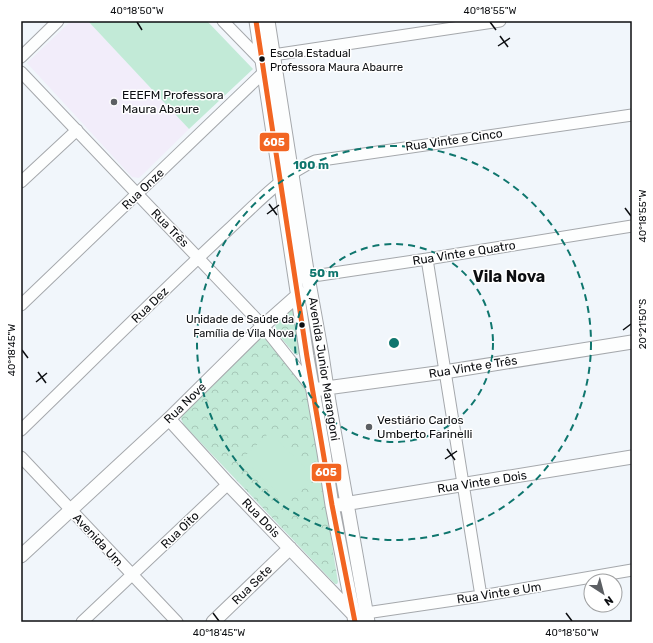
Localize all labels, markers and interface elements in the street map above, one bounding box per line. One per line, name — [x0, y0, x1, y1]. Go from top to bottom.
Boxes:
text: 40°18'50"W — [110, 5, 164, 17]
text: 40°18'55"W — [464, 5, 516, 17]
place label: Escola Estadual Professora Maura Abaurre — [270, 47, 403, 74]
marker: Escola Estadual Professora Maura Abaurre — [257, 54, 267, 64]
place label: EEEFM Professora Maura Abaure — [122, 88, 224, 116]
marker: EEEFM Professora Maura Abaure — [109, 97, 119, 107]
street label: Rua Vinte e Cinco — [405, 126, 504, 154]
line badge: 605 — [259, 132, 290, 152]
text: 605 — [263, 136, 285, 149]
text: 100 m — [293, 158, 329, 172]
street label: Rua Onze — [119, 165, 167, 212]
text: 40°18'55"W — [637, 190, 649, 242]
street label: Rua Três — [148, 206, 192, 250]
street label: Rua Vinte e Quatro — [411, 238, 517, 268]
text: 50 m — [309, 266, 339, 280]
district label: Vila Nova — [473, 267, 545, 286]
street label: Rua Dez — [129, 284, 171, 326]
street label: Avenida Junior Marangoni — [306, 296, 342, 442]
text: 20°21'50"S — [637, 299, 649, 349]
place label: Unidade de Saúde da Família de Vila Nova — [186, 313, 294, 340]
marker: Unidade de Saúde da Família de Vila Nova — [297, 320, 307, 330]
text: 40°18'45"W — [6, 324, 18, 376]
centre of rings — [387, 336, 401, 350]
street label: Rua Vinte e Três — [428, 353, 518, 381]
street label: Rua Nove — [161, 379, 209, 426]
place label: Vestiário Carlos Umberto Farinelli — [377, 413, 473, 441]
marker: Vestiário Carlos Umberto Farinelli — [364, 422, 374, 432]
line badge: 605 — [311, 463, 342, 482]
text: 605 — [315, 466, 337, 479]
street label: Rua Vinte e Dois — [436, 468, 528, 496]
street label: Rua Dois — [239, 496, 283, 540]
street label: Rua Oito — [158, 508, 202, 551]
street label: Avenida Um — [70, 511, 126, 569]
street label: Rua Sete — [229, 562, 275, 607]
north arrow — [583, 573, 623, 613]
street label: Rua Vinte e Um — [456, 579, 542, 607]
text: N — [601, 593, 616, 608]
text: 40°18'45"W — [193, 627, 245, 639]
text: 40°18'50"W — [545, 627, 599, 639]

